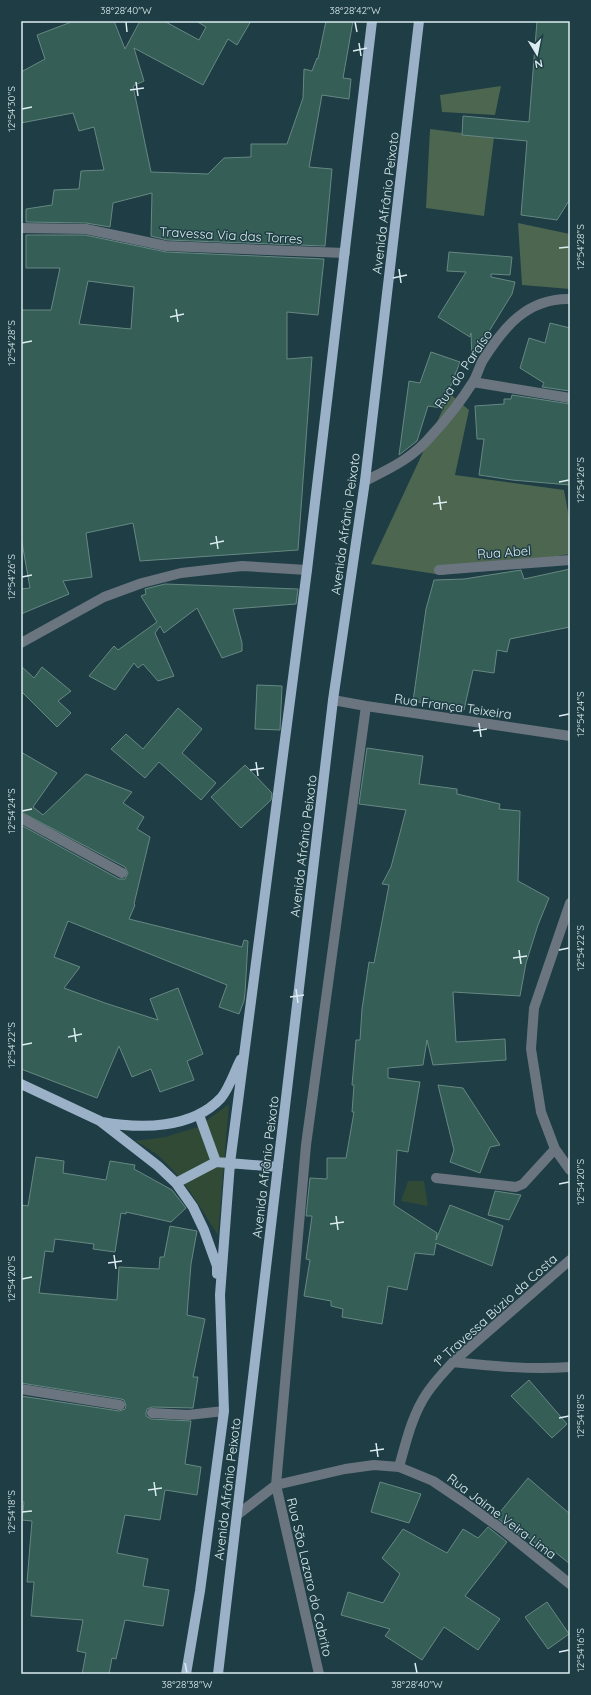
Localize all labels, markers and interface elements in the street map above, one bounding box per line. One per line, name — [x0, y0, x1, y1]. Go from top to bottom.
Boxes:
text: 38°28'40"W — [100, 4, 152, 17]
text: 38°28'42"W — [329, 4, 381, 17]
north arrow — [517, 34, 557, 74]
text: N — [534, 56, 544, 71]
text: 12°54'30"S — [5, 86, 18, 132]
street label: Avenida Afrânio Peixoto — [368, 131, 402, 275]
street label: Travessa Via das Torres — [159, 223, 303, 247]
text: 12°54'28"S — [574, 224, 587, 270]
text: 12°54'28"S — [5, 320, 18, 366]
street label: Rua do Paraíso — [431, 326, 495, 411]
street label: Avenida Afrânio Peixoto — [327, 452, 363, 596]
text: 12°54'26"S — [574, 457, 587, 503]
street label: Rua Abel — [476, 542, 532, 562]
text: 12°54'26"S — [5, 554, 18, 600]
street label: Rua França Teixeira — [393, 690, 513, 722]
text: 12°54'24"S — [574, 691, 587, 737]
street label: Avenida Afrânio Peixoto — [286, 774, 320, 918]
text: 12°54'24"S — [5, 788, 18, 834]
text: 12°54'22"S — [574, 925, 587, 971]
text: 12°54'22"S — [5, 1022, 18, 1068]
street label: Avenida Afrânio Peixoto — [248, 1095, 282, 1239]
text: 12°54'20"S — [574, 1159, 587, 1205]
street label: 1ª Travessa Búzio da Costa — [430, 1250, 560, 1370]
text: 12°54'20"S — [5, 1256, 18, 1302]
text: 12°54'18"S — [574, 1394, 587, 1438]
street label: Avenida Afrânio Peixoto — [210, 1417, 244, 1561]
street label: Rua Jaime Veira Lima — [444, 1470, 560, 1562]
text: 12°54'18"S — [5, 1490, 18, 1534]
street label: Rua São Lazaro do Cabrito — [284, 1496, 336, 1658]
text: 12°54'16"S — [574, 1628, 587, 1672]
text: 38°28'38"W — [162, 1678, 213, 1691]
text: 38°28'40"W — [391, 1678, 443, 1691]

